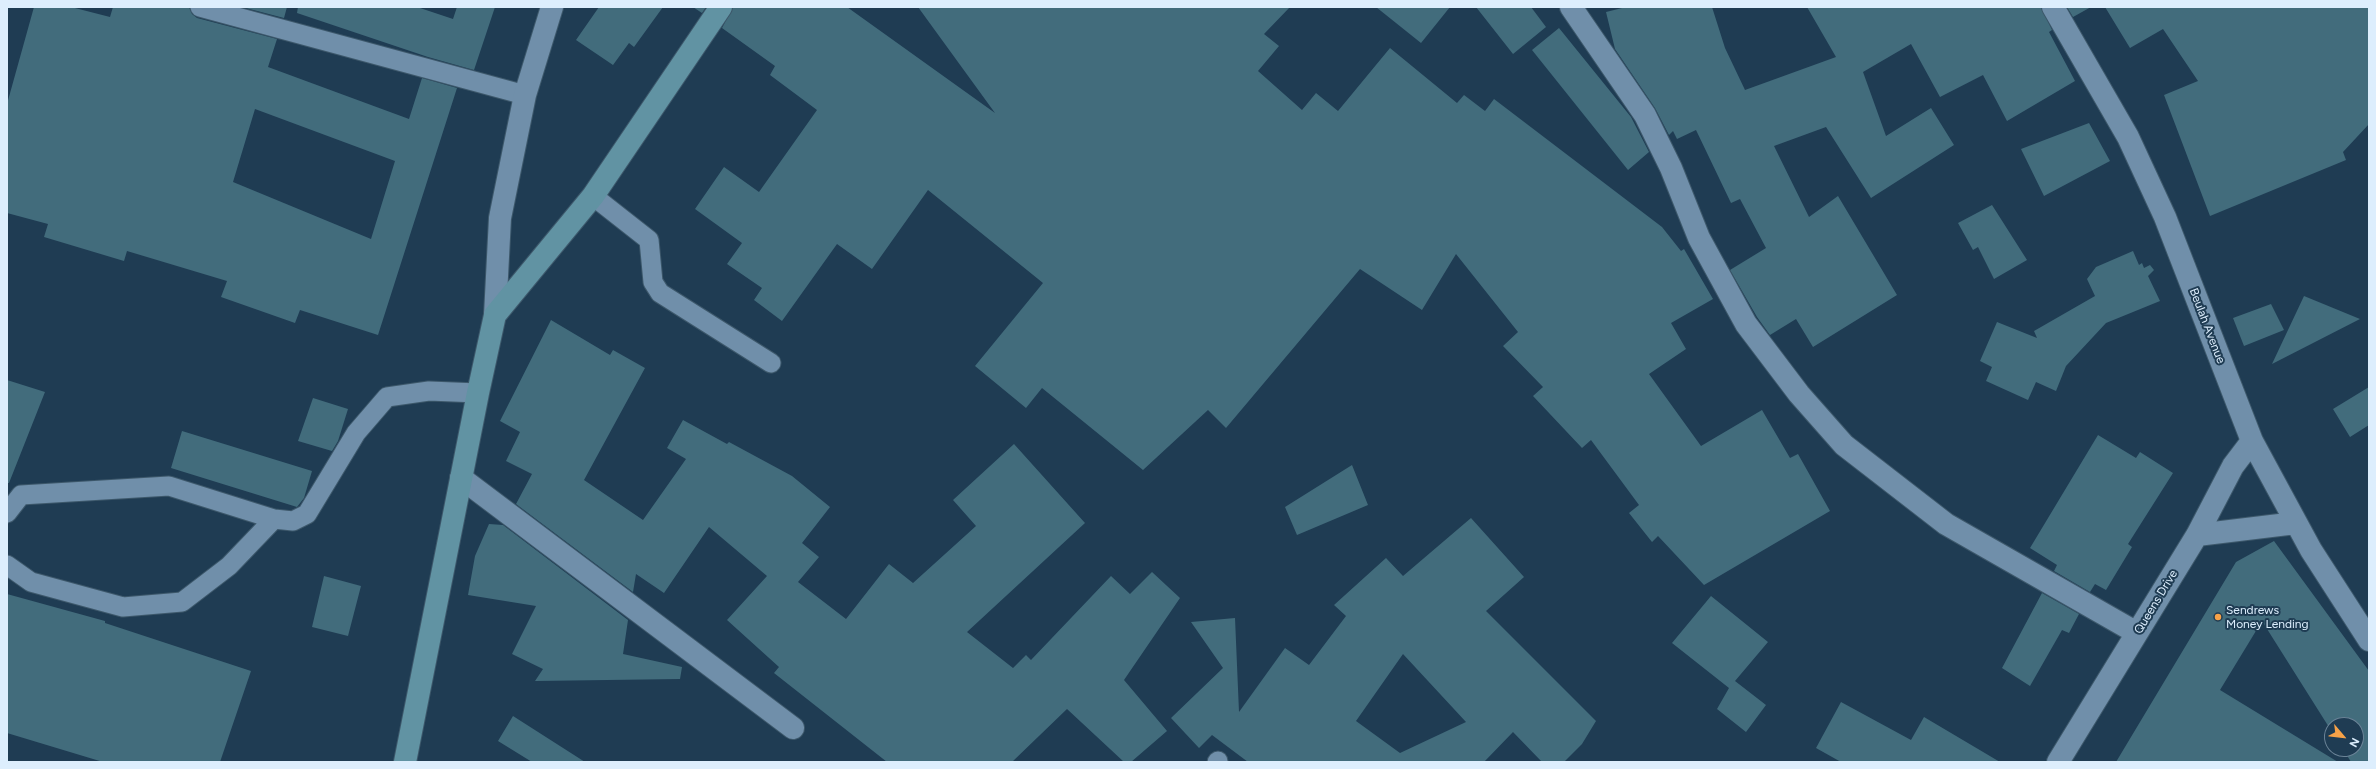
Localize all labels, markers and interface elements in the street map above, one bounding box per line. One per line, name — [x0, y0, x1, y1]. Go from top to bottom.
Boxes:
street label: Beulah Avenue — [2186, 286, 2228, 366]
street label: Queens Drive — [2131, 567, 2181, 637]
place label: Sendrews Money Lending — [2226, 603, 2309, 631]
marker: Sendrews Money Lending — [2213, 612, 2223, 622]
north arrow — [2324, 717, 2364, 757]
text: N — [2346, 736, 2362, 749]

